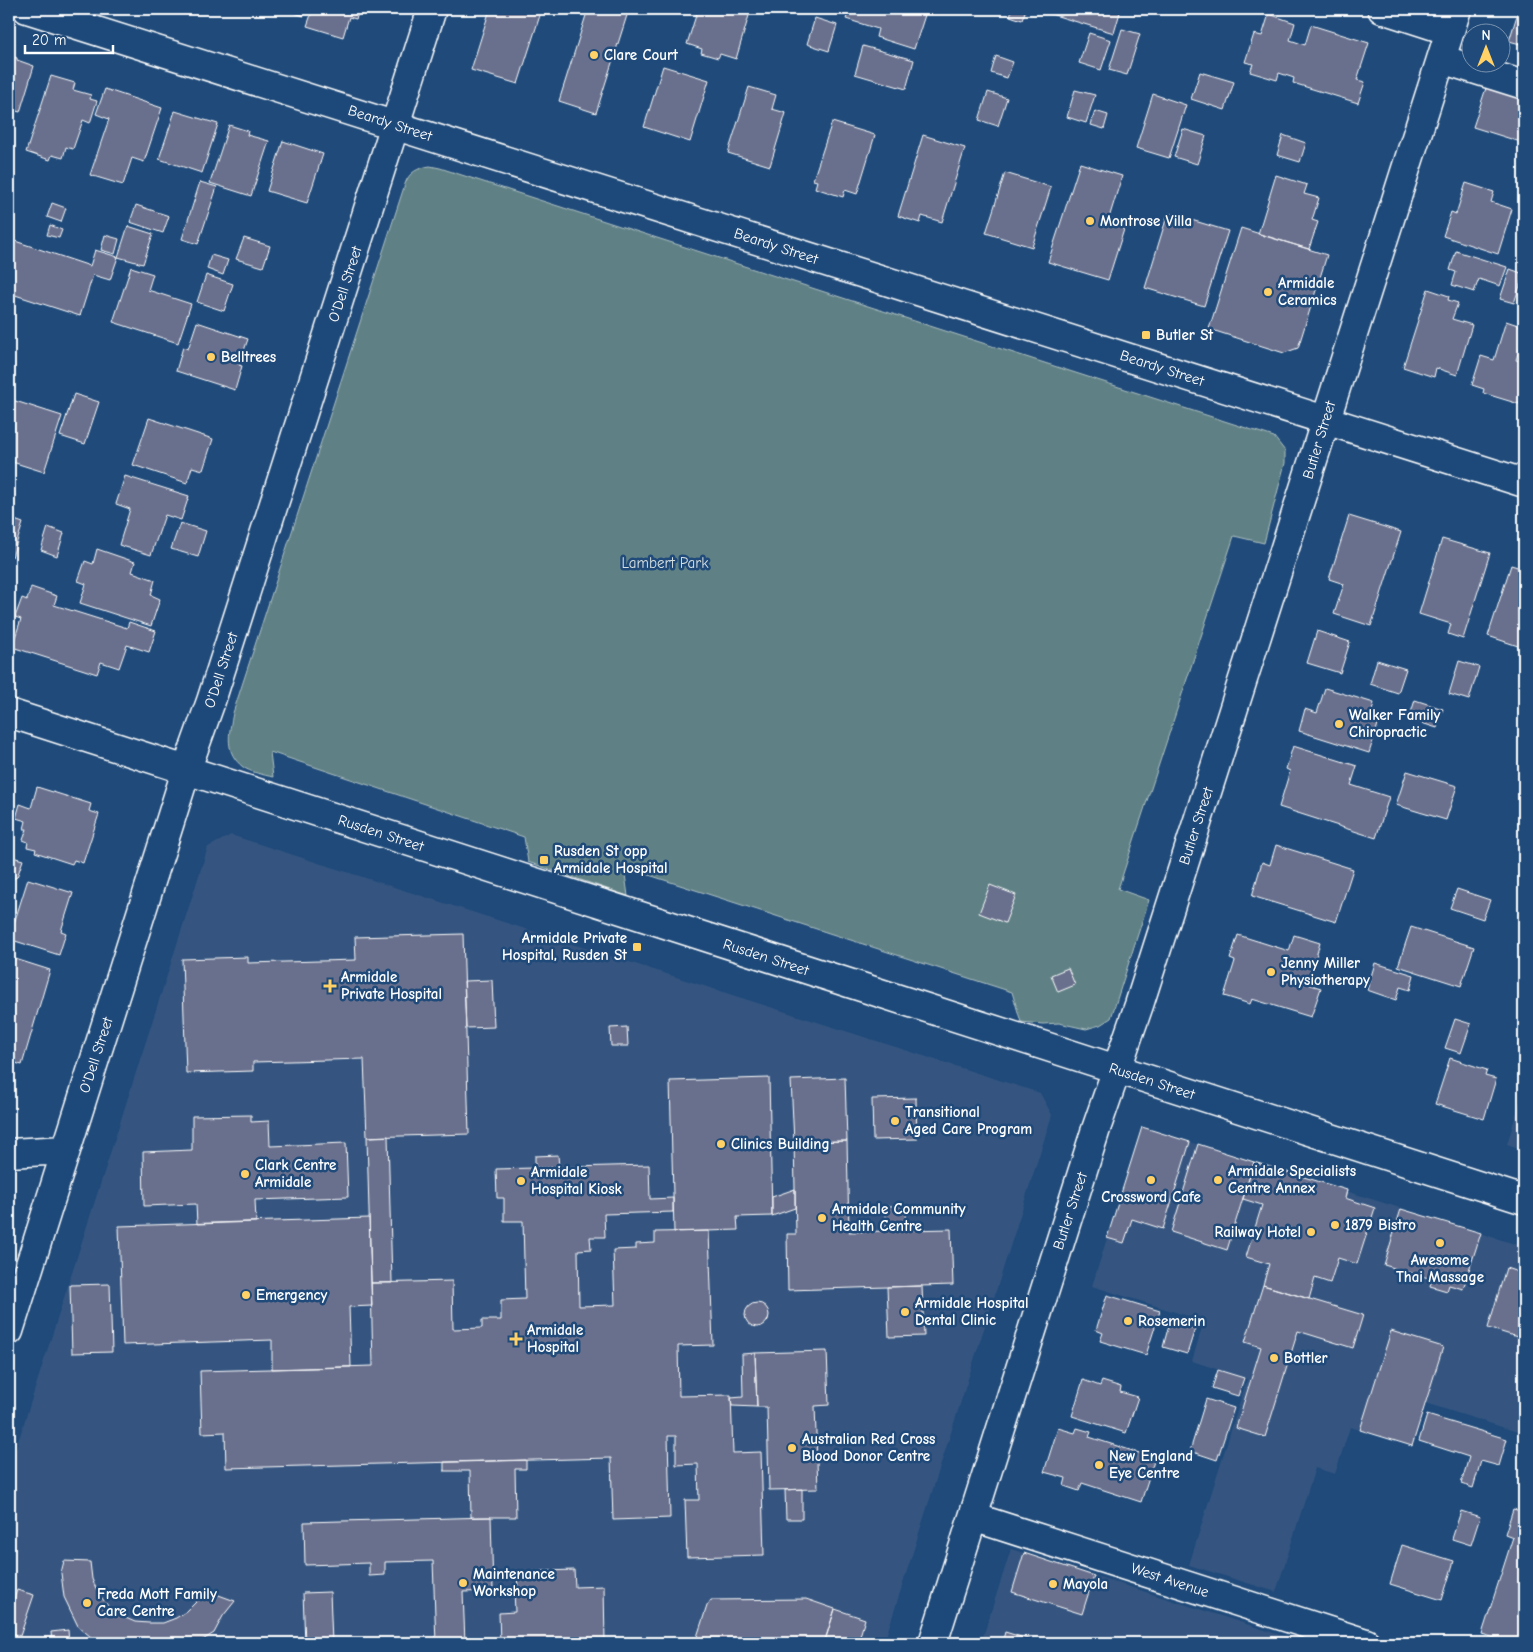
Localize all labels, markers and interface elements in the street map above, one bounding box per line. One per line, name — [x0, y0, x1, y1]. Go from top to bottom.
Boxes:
scale bar — [25, 22, 112, 54]
north arrow — [1460, 22, 1510, 72]
text: N — [1481, 27, 1491, 44]
text: 20 m — [32, 31, 66, 49]
place label: Clare Court — [604, 46, 679, 64]
marker: Clare Court — [588, 49, 600, 61]
street label: Beardy Street — [346, 101, 435, 145]
place label: Montrose Villa — [1100, 212, 1192, 230]
marker: Montrose Villa — [1084, 215, 1096, 227]
street label: Beardy Street — [732, 224, 821, 268]
street label: O'Dell Street — [324, 243, 366, 324]
place label: Armidale Ceramics — [1278, 274, 1337, 309]
marker: Armidale Ceramics — [1262, 286, 1274, 298]
place label: Butler St — [1156, 326, 1214, 344]
marker: Butler St — [1140, 329, 1152, 341]
street label: Beardy Street — [1118, 346, 1207, 390]
place label: Belltrees — [221, 348, 276, 366]
marker: Belltrees — [205, 351, 217, 363]
street label: Butler Street — [1299, 398, 1340, 481]
park label: Lambert Park — [622, 554, 709, 572]
street label: O'Dell Street — [200, 629, 242, 710]
place label: Walker Family Chiropractic — [1349, 706, 1440, 741]
marker: Walker Family Chiropractic — [1333, 718, 1345, 730]
street label: Butler Street — [1175, 784, 1217, 867]
street label: Rusden Street — [336, 811, 427, 856]
place label: Rusden St opp Armidale Hospital — [554, 842, 668, 877]
marker: Rusden St opp Armidale Hospital — [538, 854, 550, 866]
place label: Armidale Private Hospital, Rusden St — [502, 929, 628, 964]
street label: Rusden Street — [721, 935, 812, 980]
marker: Armidale Private Hospital, Rusden St — [631, 941, 643, 953]
place label: Jenny Miller Physiotherapy — [1281, 954, 1370, 989]
marker: Jenny Miller Physiotherapy — [1265, 966, 1277, 978]
place label: Armidale Private Hospital — [341, 968, 442, 1003]
marker: Armidale Private Hospital — [323, 979, 337, 993]
street label: O'Dell Street — [75, 1014, 117, 1095]
street label: Rusden Street — [1107, 1059, 1198, 1104]
place label: Transitional Aged Care Program — [905, 1103, 1032, 1138]
marker: Transitional Aged Care Program — [889, 1115, 901, 1127]
place label: Clinics Building — [731, 1135, 830, 1153]
marker: Clinics Building — [715, 1138, 727, 1150]
place label: Clark Centre Armidale — [255, 1156, 336, 1191]
place label: Armidale Specialists Centre Annex — [1228, 1162, 1356, 1197]
place label: Armidale Hospital Kiosk — [531, 1163, 623, 1198]
marker: Clark Centre Armidale — [239, 1168, 251, 1180]
street label: Butler Street — [1049, 1169, 1091, 1252]
marker: Crossword Cafe — [1145, 1174, 1157, 1186]
marker: Armidale Specialists Centre Annex — [1212, 1174, 1224, 1186]
marker: Armidale Hospital Kiosk — [515, 1175, 527, 1187]
place label: Crossword Cafe — [1101, 1188, 1201, 1206]
place label: Armidale Community Health Centre — [832, 1200, 966, 1235]
marker: Armidale Community Health Centre — [816, 1212, 828, 1224]
place label: 1879 Bistro — [1345, 1216, 1416, 1234]
marker: 1879 Bistro — [1329, 1219, 1341, 1231]
place label: Railway Hotel — [1214, 1223, 1301, 1241]
marker: Railway Hotel — [1305, 1226, 1317, 1238]
marker: Awesome Thai Massage — [1434, 1237, 1446, 1249]
place label: Awesome Thai Massage — [1396, 1251, 1484, 1286]
place label: Emergency — [256, 1286, 328, 1304]
marker: Emergency — [240, 1289, 252, 1301]
place label: Armidale Hospital Dental Clinic — [915, 1294, 1029, 1329]
marker: Armidale Hospital Dental Clinic — [899, 1306, 911, 1318]
place label: Rosemerin — [1138, 1312, 1205, 1330]
marker: Rosemerin — [1122, 1315, 1134, 1327]
place label: Armidale Hospital — [527, 1321, 583, 1356]
marker: Armidale Hospital — [509, 1332, 523, 1346]
place label: Bottler — [1284, 1349, 1328, 1367]
marker: Bottler — [1268, 1352, 1280, 1364]
place label: Australian Red Cross Blood Donor Centre — [802, 1430, 936, 1465]
marker: Australian Red Cross Blood Donor Centre — [786, 1442, 798, 1454]
place label: New England Eye Centre — [1109, 1447, 1193, 1482]
marker: New England Eye Centre — [1093, 1459, 1105, 1471]
street label: West Avenue — [1129, 1559, 1212, 1601]
place label: Maintenance Workshop — [473, 1565, 555, 1600]
place label: Mayola — [1063, 1575, 1108, 1593]
marker: Maintenance Workshop — [457, 1577, 469, 1589]
marker: Mayola — [1047, 1578, 1059, 1590]
place label: Freda Mott Family Care Centre — [97, 1585, 217, 1620]
marker: Freda Mott Family Care Centre — [81, 1597, 93, 1609]

